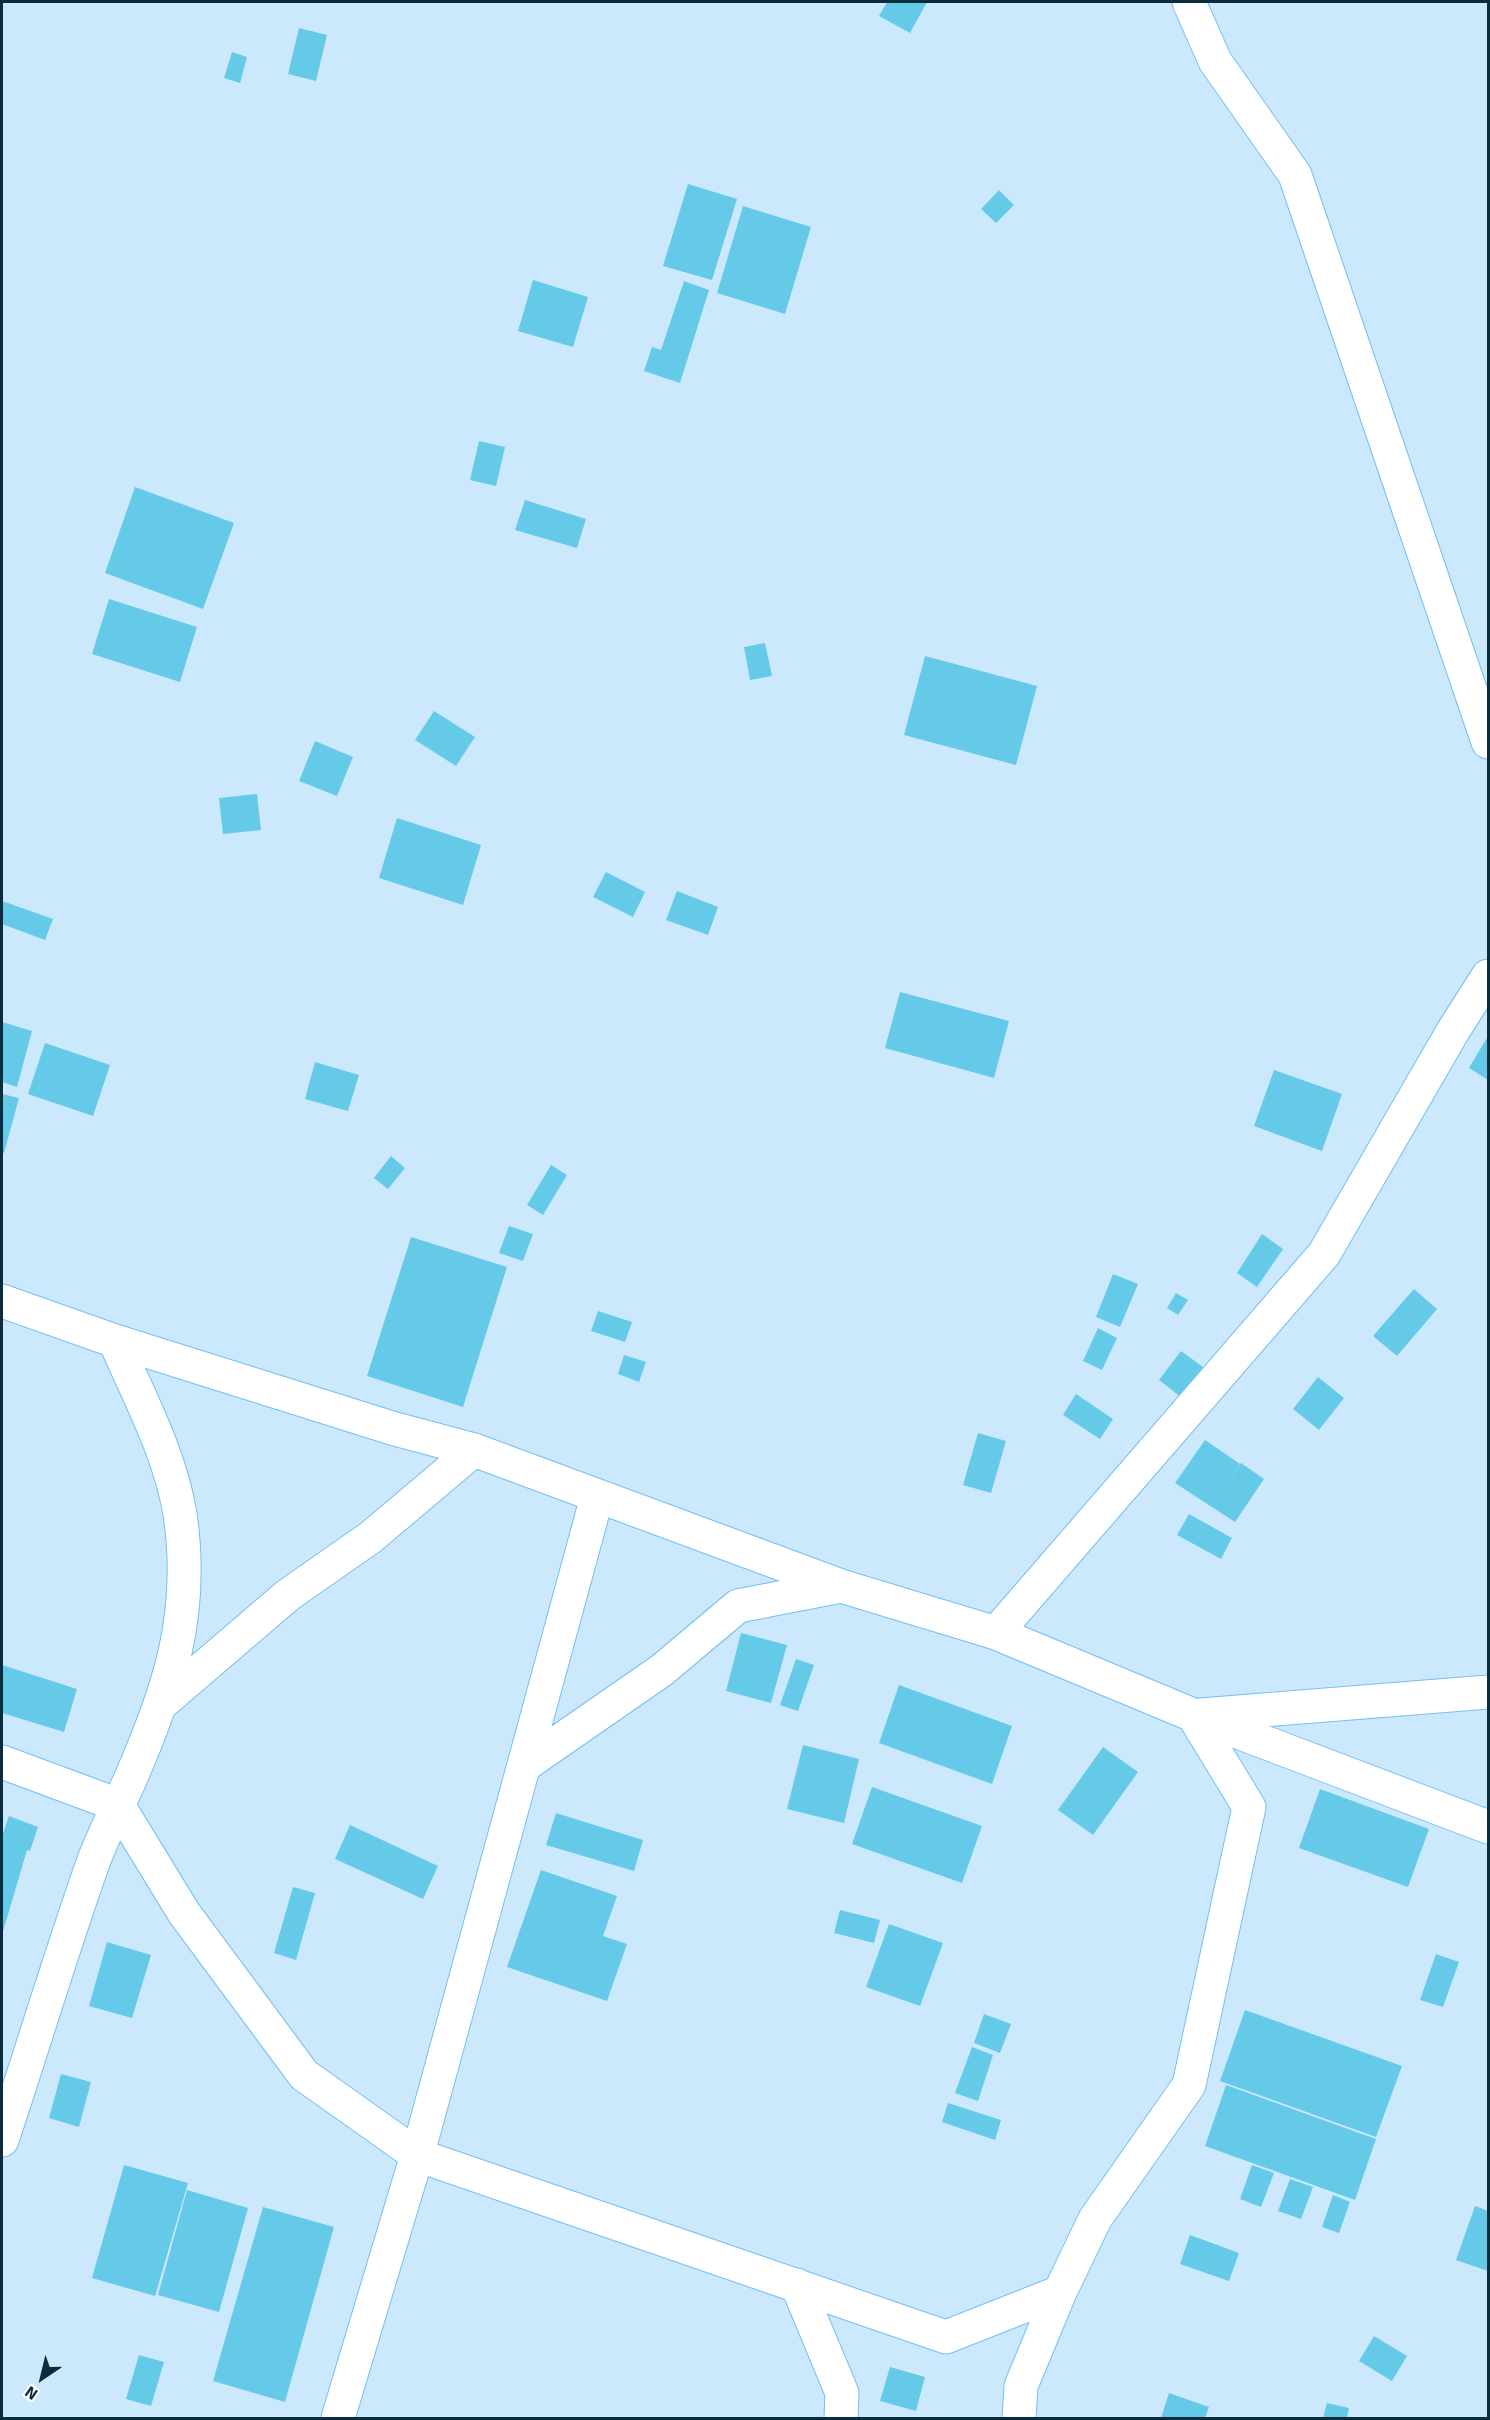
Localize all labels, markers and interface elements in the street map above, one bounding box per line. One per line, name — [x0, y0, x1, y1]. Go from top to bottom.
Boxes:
north arrow — [12, 2348, 72, 2408]
text: N — [21, 2381, 42, 2404]

